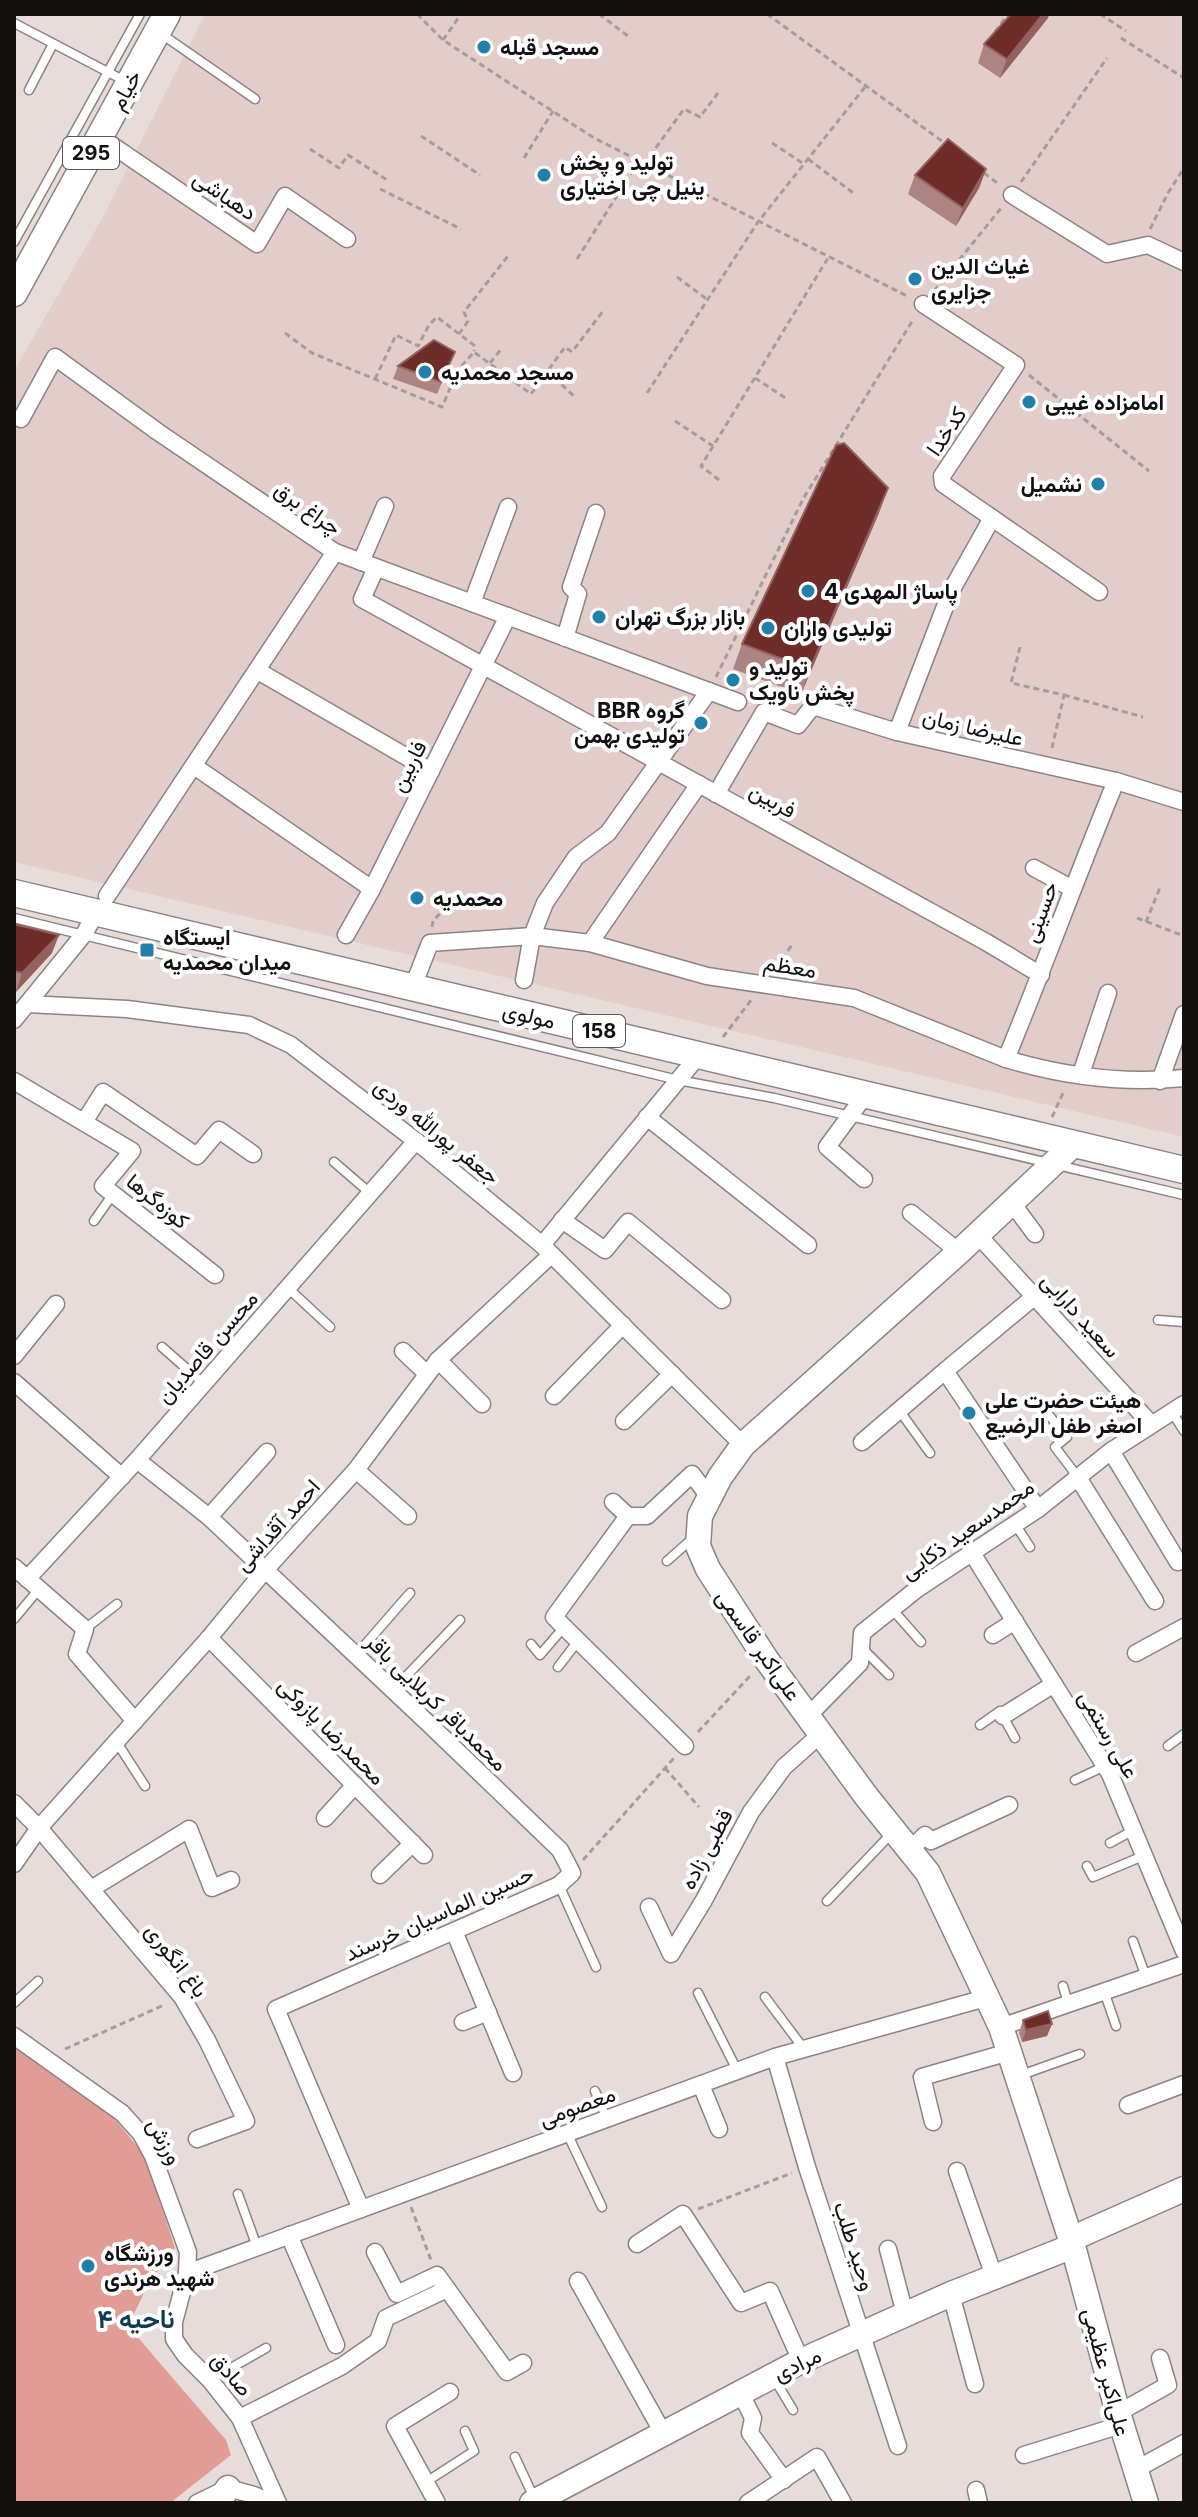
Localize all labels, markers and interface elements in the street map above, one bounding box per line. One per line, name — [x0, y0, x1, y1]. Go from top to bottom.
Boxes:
place label: مسجد قبله — [500, 34, 599, 61]
marker: مسجد قبله — [475, 38, 493, 56]
street label: خیام — [104, 66, 148, 115]
road number: 295 — [63, 137, 119, 169]
place label: تولید و پخش ینیل چی اختیاری — [560, 149, 704, 203]
street label: دهباشی — [188, 164, 262, 226]
marker: تولید و پخش ینیل چی اختیاری — [535, 166, 553, 184]
place label: غیاث الدین جزایری — [931, 253, 1030, 305]
marker: غیاث الدین جزایری — [906, 270, 924, 288]
place label: مسجد محمدیه — [441, 359, 574, 386]
marker: مسجد محمدیه — [416, 363, 434, 381]
place label: امامزاده غیبی — [1045, 389, 1164, 416]
marker: امامزاده غیبی — [1020, 393, 1038, 411]
street label: کدخدا — [920, 402, 972, 460]
place label: نشمیل — [1021, 471, 1082, 497]
marker: نشمیل — [1089, 475, 1107, 493]
street label: چراغ برق — [269, 476, 346, 542]
place label: پاساژ المهدی 4 — [824, 578, 958, 607]
marker: پاساژ المهدی 4 — [799, 582, 817, 600]
place label: بازار بزرگ تهران — [615, 604, 745, 631]
marker: بازار بزرگ تهران — [590, 608, 608, 626]
place label: تولیدی واران — [784, 615, 892, 642]
marker: تولیدی واران — [759, 619, 777, 637]
place label: تولید و پخش ناویک — [749, 654, 854, 708]
marker: تولید و پخش ناویک — [724, 671, 742, 689]
place label: BBR گروه تولیدی بهمن — [574, 697, 685, 749]
street label: علیرضا زمان — [920, 703, 1026, 752]
marker: BBR گروه تولیدی بهمن — [692, 714, 710, 732]
street label: فاربین — [384, 736, 433, 796]
street label: فربین — [745, 777, 801, 824]
street label: حسینی — [1017, 878, 1064, 946]
place label: محمدیه — [433, 885, 503, 911]
marker: محمدیه — [408, 889, 426, 907]
place label: ایستگاه میدان محمدیه — [163, 924, 291, 975]
marker: ایستگاه میدان محمدیه — [138, 941, 156, 959]
street label: معظم — [761, 949, 818, 985]
street label: مولوی — [500, 996, 558, 1035]
road number: 158 — [573, 1015, 625, 1047]
street label: جعفر پورالله وردی — [368, 1072, 505, 1191]
street label: کوزه‌گرها — [121, 1168, 195, 1235]
street label: سعید دارابی — [1035, 1267, 1126, 1364]
street label: محسن قاصدیان — [151, 1285, 264, 1409]
place label: هیئت حضرت علی اصغر طفل الرضیع — [985, 1387, 1142, 1440]
marker: هیئت حضرت علی اصغر طفل الرضیع — [960, 1404, 978, 1422]
street label: محمدسعید ذکایی — [895, 1473, 1039, 1585]
street label: احمد آقداشی — [229, 1474, 326, 1577]
street label: علی‌اکبر قاسمی — [710, 1584, 807, 1706]
street label: محمدباقر کربلایی باقر — [359, 1627, 513, 1777]
street label: محمدرضا پازوکی — [272, 1672, 391, 1791]
street label: علی رستمی — [1073, 1685, 1145, 1783]
street label: قطبی زاده — [674, 1805, 739, 1894]
street label: حسین الماسیان خرسند — [341, 1860, 538, 1967]
street label: باغ انگوری — [139, 1918, 214, 2003]
street label: معصومی — [535, 2080, 619, 2133]
street label: ورزش — [141, 2113, 188, 2169]
street label: وحید طلب — [827, 2198, 882, 2294]
place label: ورزشگاه شهید هرندی — [104, 2240, 215, 2292]
marker: ورزشگاه شهید هرندی — [79, 2257, 97, 2275]
district label: ناحیه ۴ — [97, 2303, 175, 2334]
street label: علی‌اکبر عظیمی — [1076, 2305, 1137, 2439]
street label: مرادی — [769, 2341, 826, 2388]
street label: صادق — [206, 2347, 258, 2401]

